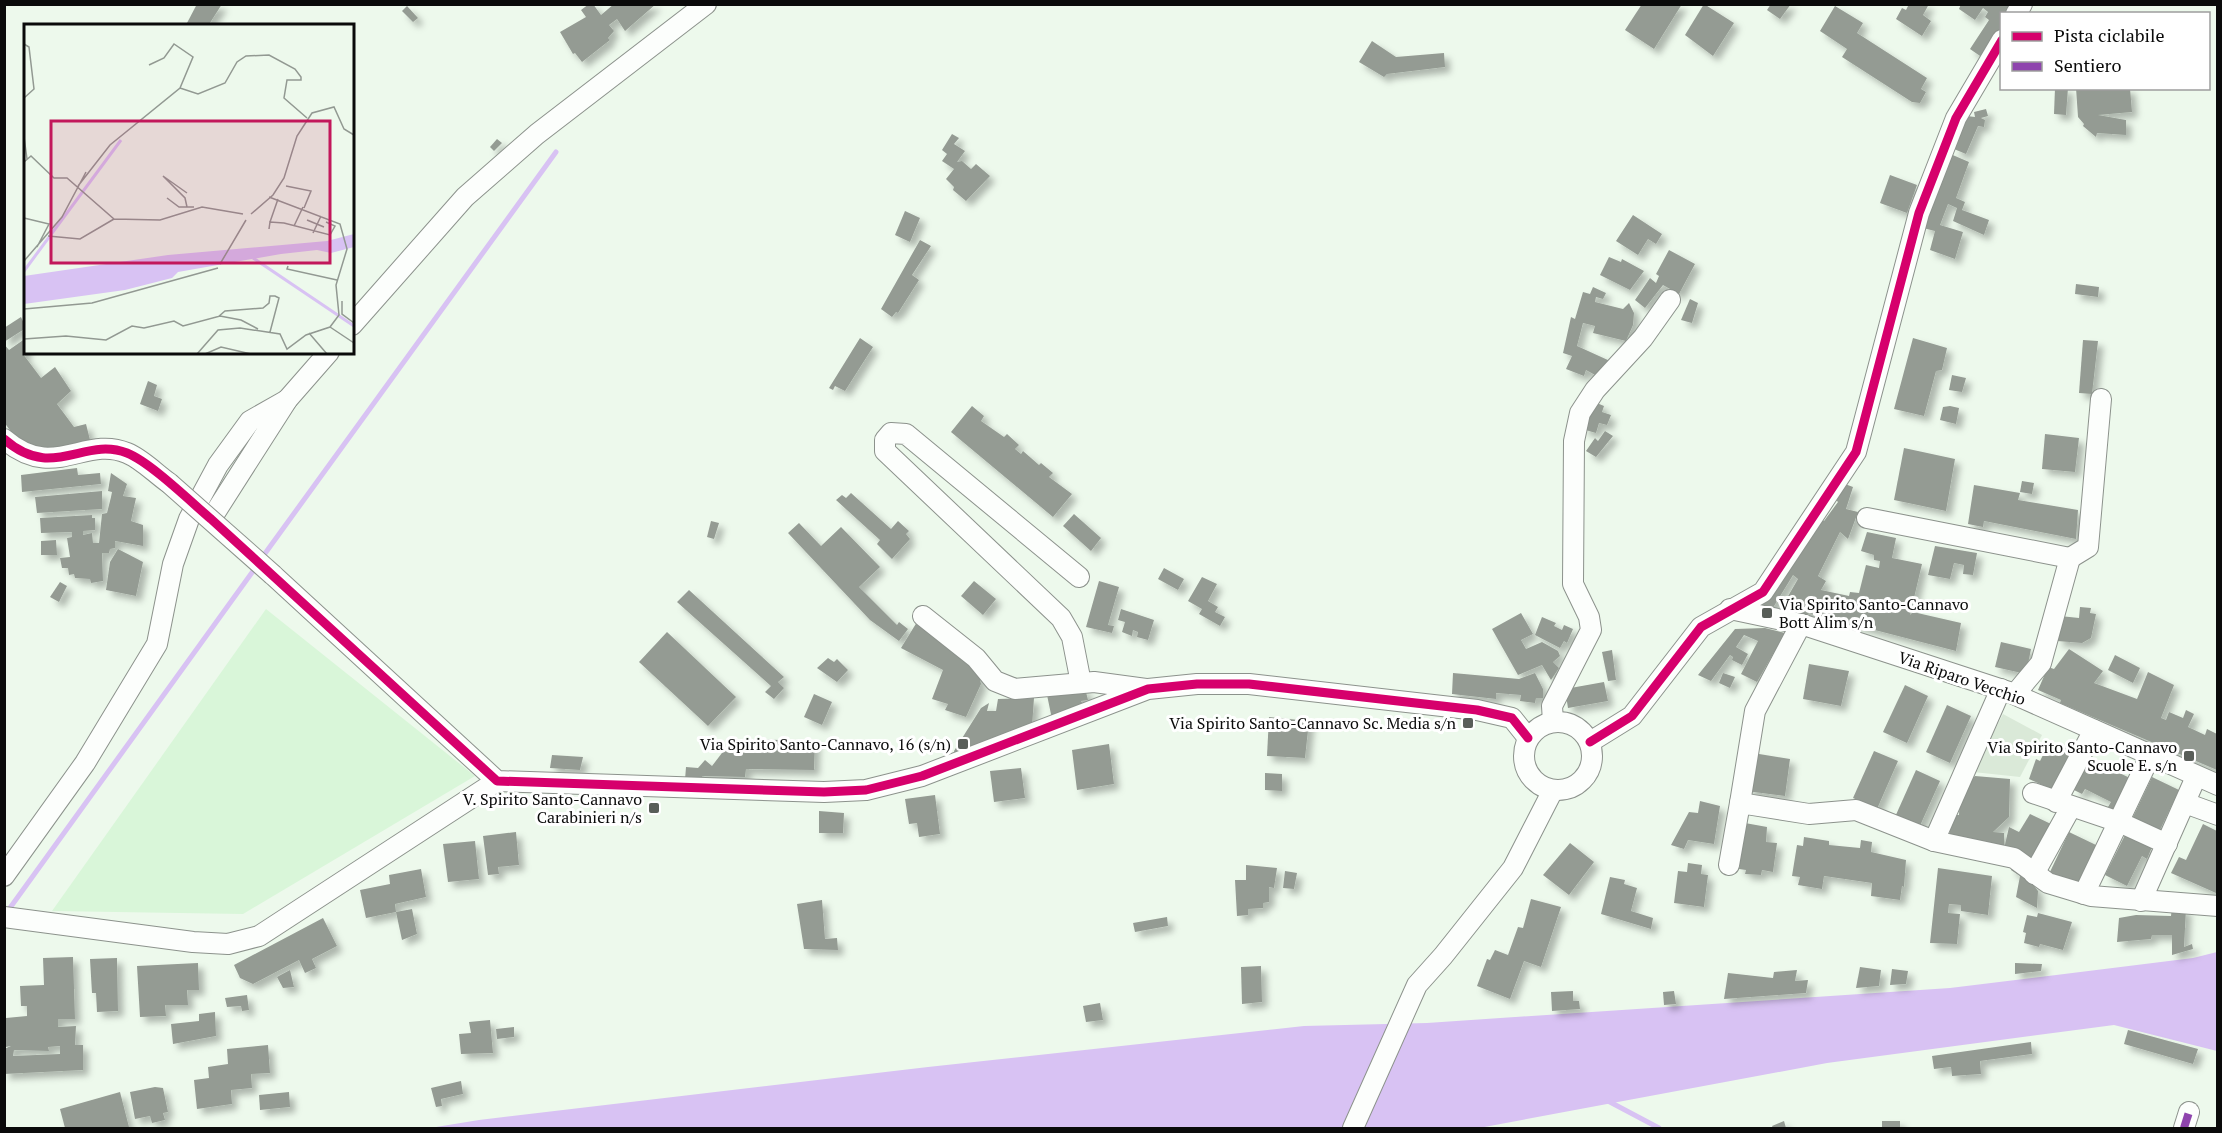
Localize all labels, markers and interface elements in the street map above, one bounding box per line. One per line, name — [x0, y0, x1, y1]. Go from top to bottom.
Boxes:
legend — [2000, 12, 2210, 90]
text: Pista ciclabile — [2054, 23, 2164, 47]
inset map — [24, 24, 354, 354]
text: Sentiero — [2054, 53, 2121, 77]
place label: Via Spirito Santo-Cannavo Bott Alim s/n — [1779, 593, 1969, 633]
marker: Via Spirito Santo-Cannavo Bott Alim s/n — [1760, 606, 1774, 620]
street label: Via Riparo Vecchio — [1895, 646, 2029, 710]
place label: Via Spirito Santo-Cannavo Sc. Media s/n — [1169, 712, 1456, 734]
marker: Via Spirito Santo-Cannavo Sc. Media s/n — [1461, 716, 1475, 730]
place label: Via Spirito Santo-Cannavo, 16 (s/n) — [700, 733, 951, 755]
place label: Via Spirito Santo-Cannavo Scuole E. s/n — [1987, 736, 2177, 776]
marker: Via Spirito Santo-Cannavo, 16 (s/n) — [956, 737, 970, 751]
marker: Via Spirito Santo-Cannavo Scuole E. s/n — [2182, 749, 2196, 763]
place label: V. Spirito Santo-Cannavo Carabinieri n/s — [463, 788, 642, 828]
marker: V. Spirito Santo-Cannavo Carabinieri n/s — [647, 801, 661, 815]

